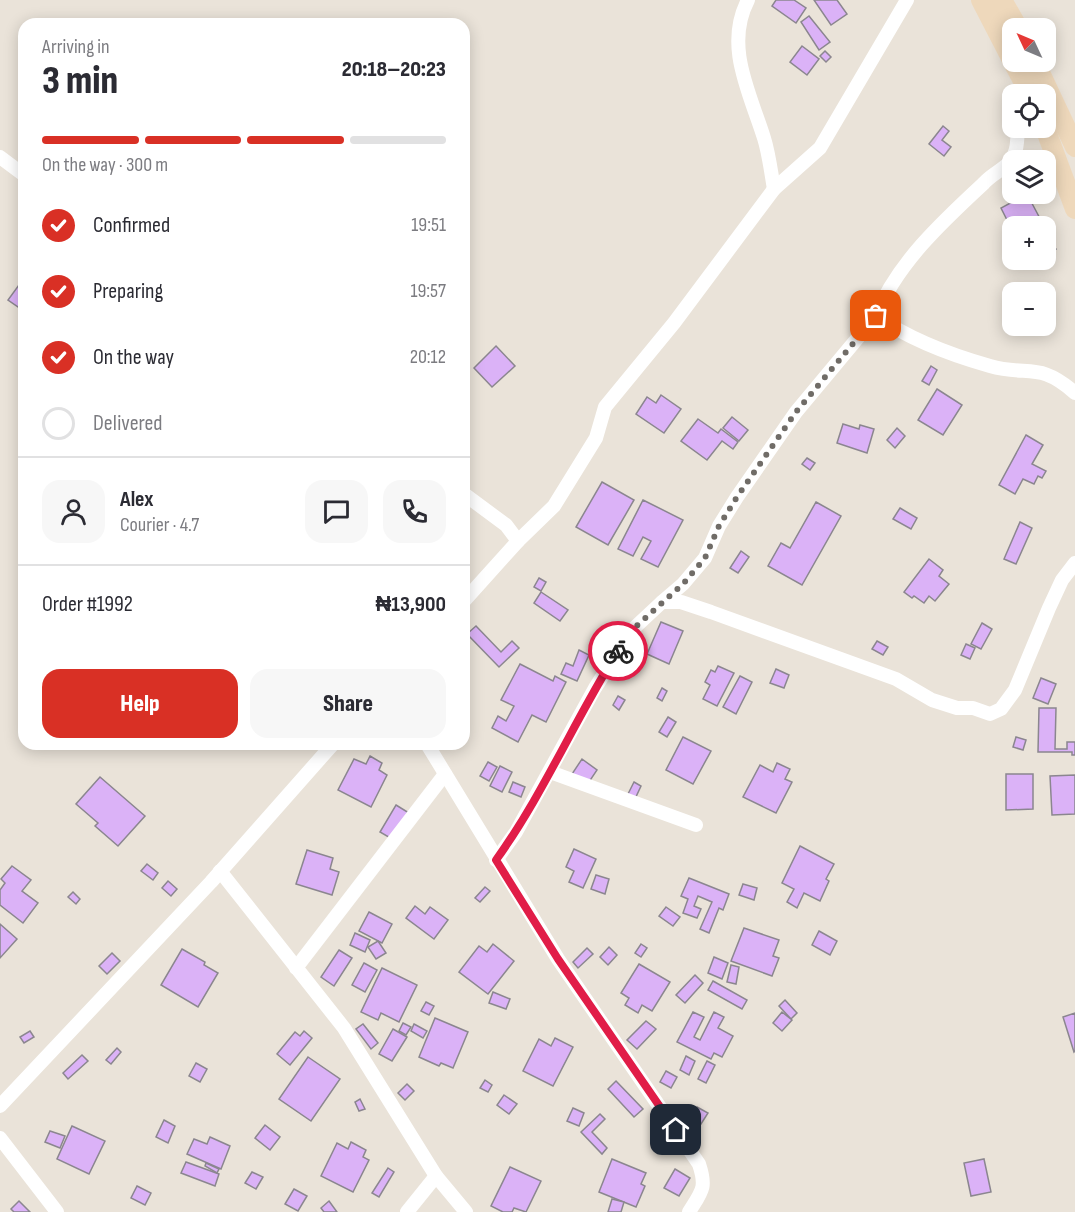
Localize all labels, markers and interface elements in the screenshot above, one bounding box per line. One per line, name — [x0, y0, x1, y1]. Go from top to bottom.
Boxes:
north arrow — [1002, 18, 1056, 72]
map controls — [1002, 18, 1056, 336]
text: Arriving in — [42, 35, 110, 59]
text: 20:18–20:23 — [342, 56, 446, 83]
text: 3 min — [42, 58, 118, 105]
button: locate — [1002, 84, 1056, 138]
button: layers — [1002, 150, 1056, 204]
text: On the way · 300 m — [42, 153, 168, 177]
icon: check — [42, 209, 75, 242]
text: Confirmed — [93, 212, 170, 239]
text: 19:51 — [411, 213, 446, 237]
button: + — [1002, 216, 1056, 270]
icon: check — [42, 275, 75, 308]
text: Preparing — [93, 278, 163, 305]
text: 19:57 — [410, 279, 446, 303]
button: − — [1002, 282, 1056, 336]
pin — [850, 290, 901, 341]
icon: bag — [859, 299, 892, 332]
icon: check — [42, 341, 75, 374]
text: On the way — [93, 344, 174, 371]
text: 20:12 — [410, 345, 446, 369]
text: Delivered — [93, 410, 162, 437]
button: person — [42, 480, 105, 543]
button: chat — [305, 480, 368, 543]
button: phone — [383, 480, 446, 543]
text: Alex — [120, 486, 153, 513]
text: Courier · 4.7 — [120, 513, 199, 537]
text: Order #1992 — [42, 591, 133, 618]
text: ₦13,900 — [375, 591, 446, 618]
courier — [588, 621, 648, 681]
icon: bike — [602, 635, 635, 668]
button: Help — [42, 669, 238, 738]
button: Share — [250, 669, 446, 738]
pin — [650, 1104, 701, 1155]
icon: home — [659, 1113, 692, 1146]

